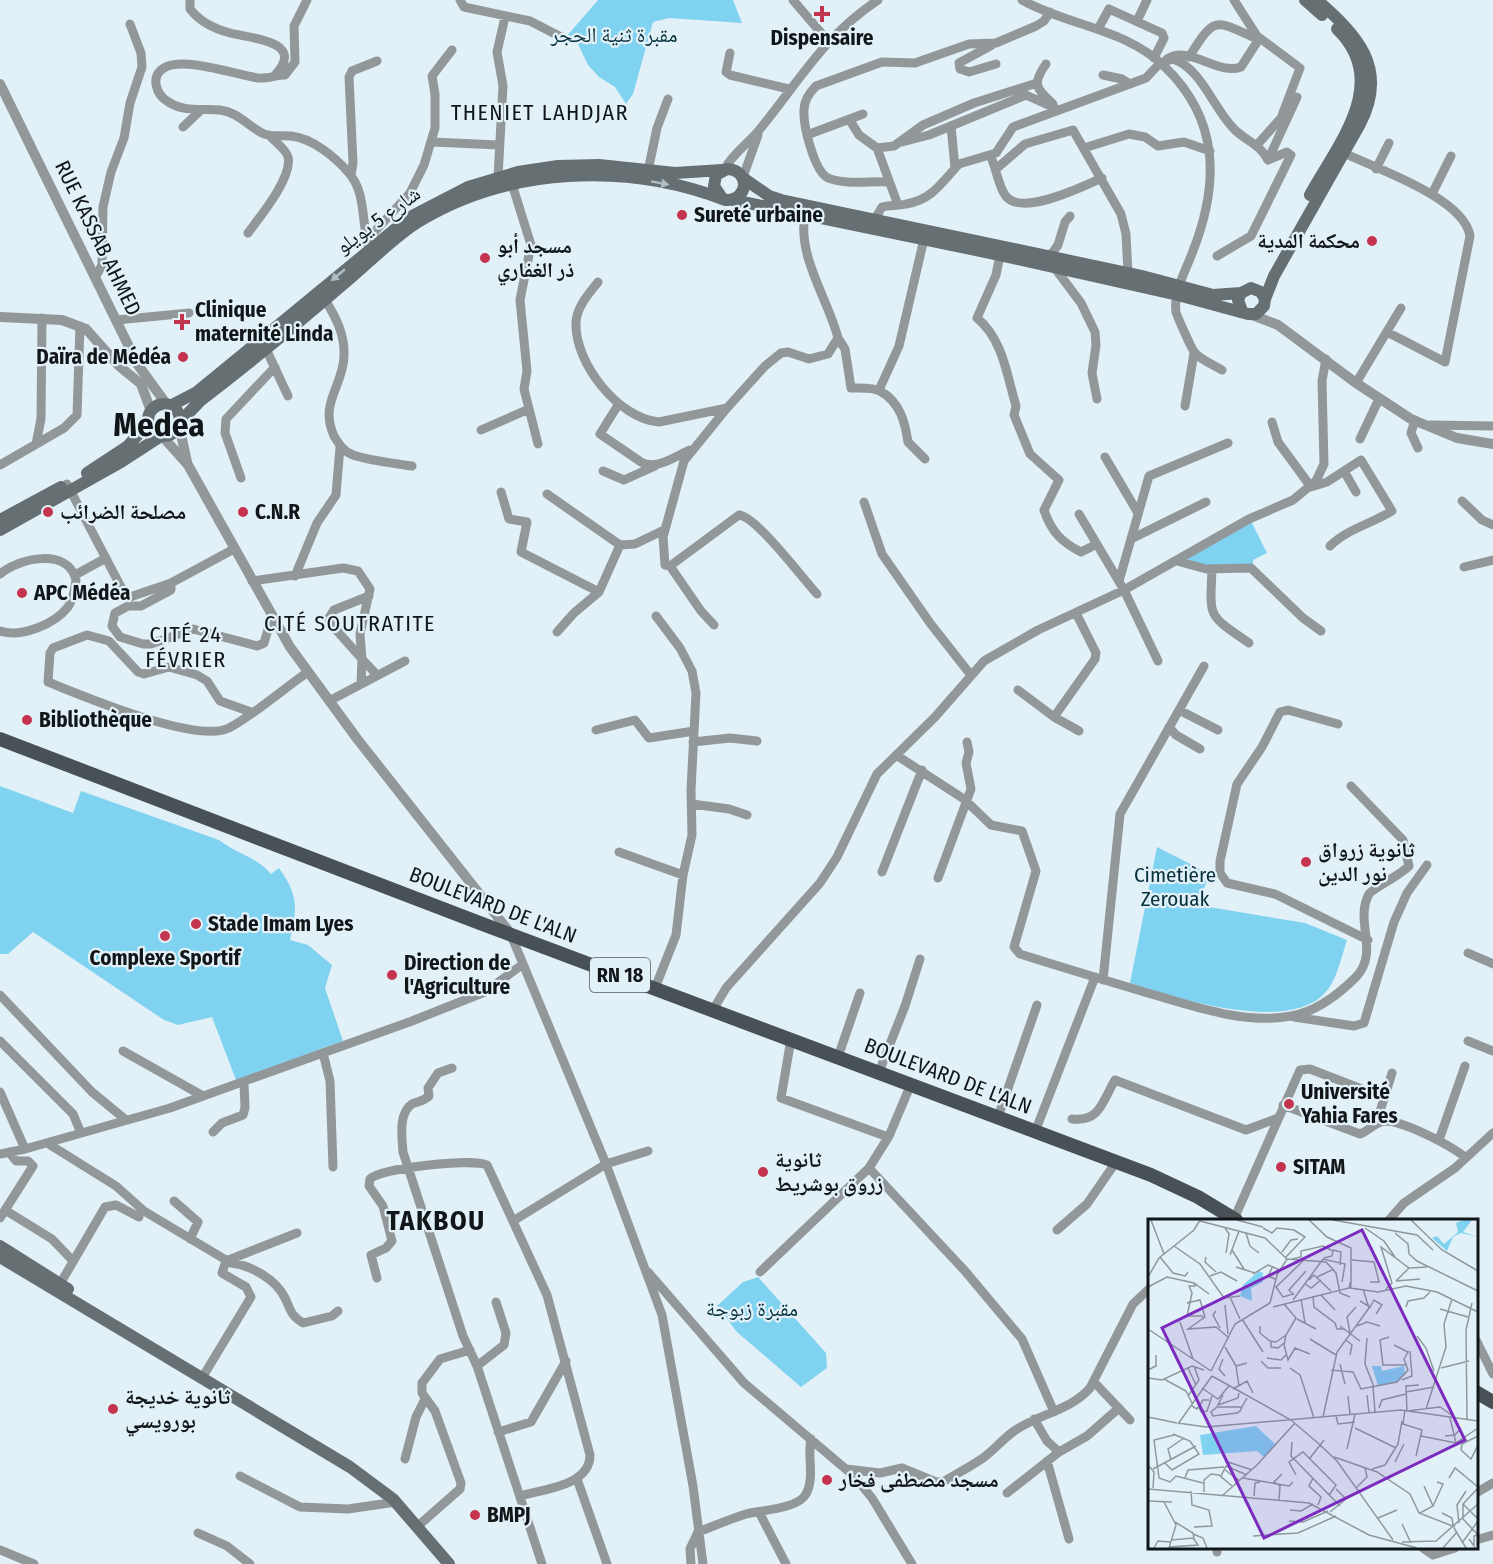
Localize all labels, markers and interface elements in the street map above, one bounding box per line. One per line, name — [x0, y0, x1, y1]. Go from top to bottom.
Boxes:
marker: Dispensaire — [813, 5, 831, 23]
park label: مقبرة ثنية الحجر — [549, 22, 678, 48]
place label: Dispensaire — [771, 25, 874, 51]
district label: THENIET LAHDJAR — [451, 99, 629, 126]
street label: RUE KASSAB AHMED — [49, 156, 147, 320]
one-way arrow — [651, 179, 670, 188]
street label: شارع 5 يويلو — [330, 180, 426, 260]
place label: Sureté urbaine — [694, 202, 823, 228]
marker: Sureté urbaine — [675, 208, 689, 222]
place label: محكمة المدية — [1257, 228, 1360, 254]
place label: مسجد أبو ذر الغفاري — [497, 232, 574, 286]
marker: محكمة المدية — [1365, 234, 1379, 248]
marker: مسجد أبو ذر الغفاري — [478, 251, 492, 265]
one-way arrow — [330, 268, 346, 281]
place label: Clinique maternité Linda — [195, 297, 333, 347]
marker: Clinique maternité Linda — [173, 313, 191, 331]
place label: Daïra de Médéa — [36, 344, 171, 370]
marker: Daïra de Médéa — [176, 350, 190, 364]
district label: Medea — [113, 405, 205, 445]
place label: مصلحة الضرائب — [60, 499, 186, 525]
place label: C.N.R — [255, 499, 300, 525]
marker: مصلحة الضرائب — [41, 505, 55, 519]
marker: C.N.R — [236, 505, 250, 519]
place label: APC Médéa — [33, 580, 130, 606]
marker: APC Médéa — [15, 586, 29, 600]
district label: CITÉ SOUTRATITE — [264, 610, 436, 637]
district label: CITÉ 24 FÉVRIER — [145, 621, 227, 673]
place label: Bibliothèque — [39, 707, 152, 733]
marker: Bibliothèque — [20, 713, 34, 727]
place label: ثانوية زرواق نور الدين — [1318, 837, 1415, 887]
marker: ثانوية زرواق نور الدين — [1299, 855, 1313, 869]
street label: BOULEVARD DE L'ALN — [406, 861, 580, 949]
park label: Cimetière Zerouak — [1134, 862, 1216, 912]
place label: Stade Imam Lyes — [208, 911, 353, 937]
marker: Stade Imam Lyes — [189, 917, 203, 931]
marker: Complexe Sportif — [158, 929, 172, 943]
place label: Complexe Sportif — [90, 945, 242, 971]
place label: Direction de l'Agriculture — [404, 950, 511, 1000]
road number: RN 18 — [590, 958, 650, 992]
marker: Direction de l'Agriculture — [385, 968, 399, 982]
street label: BOULEVARD DE L'ALN — [861, 1032, 1035, 1120]
place label: Université Yahia Fares — [1300, 1079, 1398, 1129]
marker: Université Yahia Fares — [1282, 1097, 1296, 1111]
place label: ثانوية زروق بوشريط — [775, 1147, 883, 1197]
place label: SITAM — [1293, 1154, 1345, 1180]
marker: SITAM — [1274, 1160, 1288, 1174]
marker: ثانوية زروق بوشريط — [756, 1165, 770, 1179]
district label: TAKBOU — [386, 1205, 486, 1237]
inset map — [1148, 1219, 1478, 1549]
park label: مقبرة زبوجة — [706, 1296, 798, 1322]
place label: ثانوية خديجة بورويسي — [125, 1384, 231, 1437]
marker: ثانوية خديجة بورويسي — [106, 1402, 120, 1416]
place label: مسجد مصطفى فخار — [838, 1467, 999, 1493]
marker: مسجد مصطفى فخار — [820, 1473, 834, 1487]
place label: BMPJ — [487, 1502, 531, 1528]
marker: BMPJ — [468, 1508, 482, 1522]

